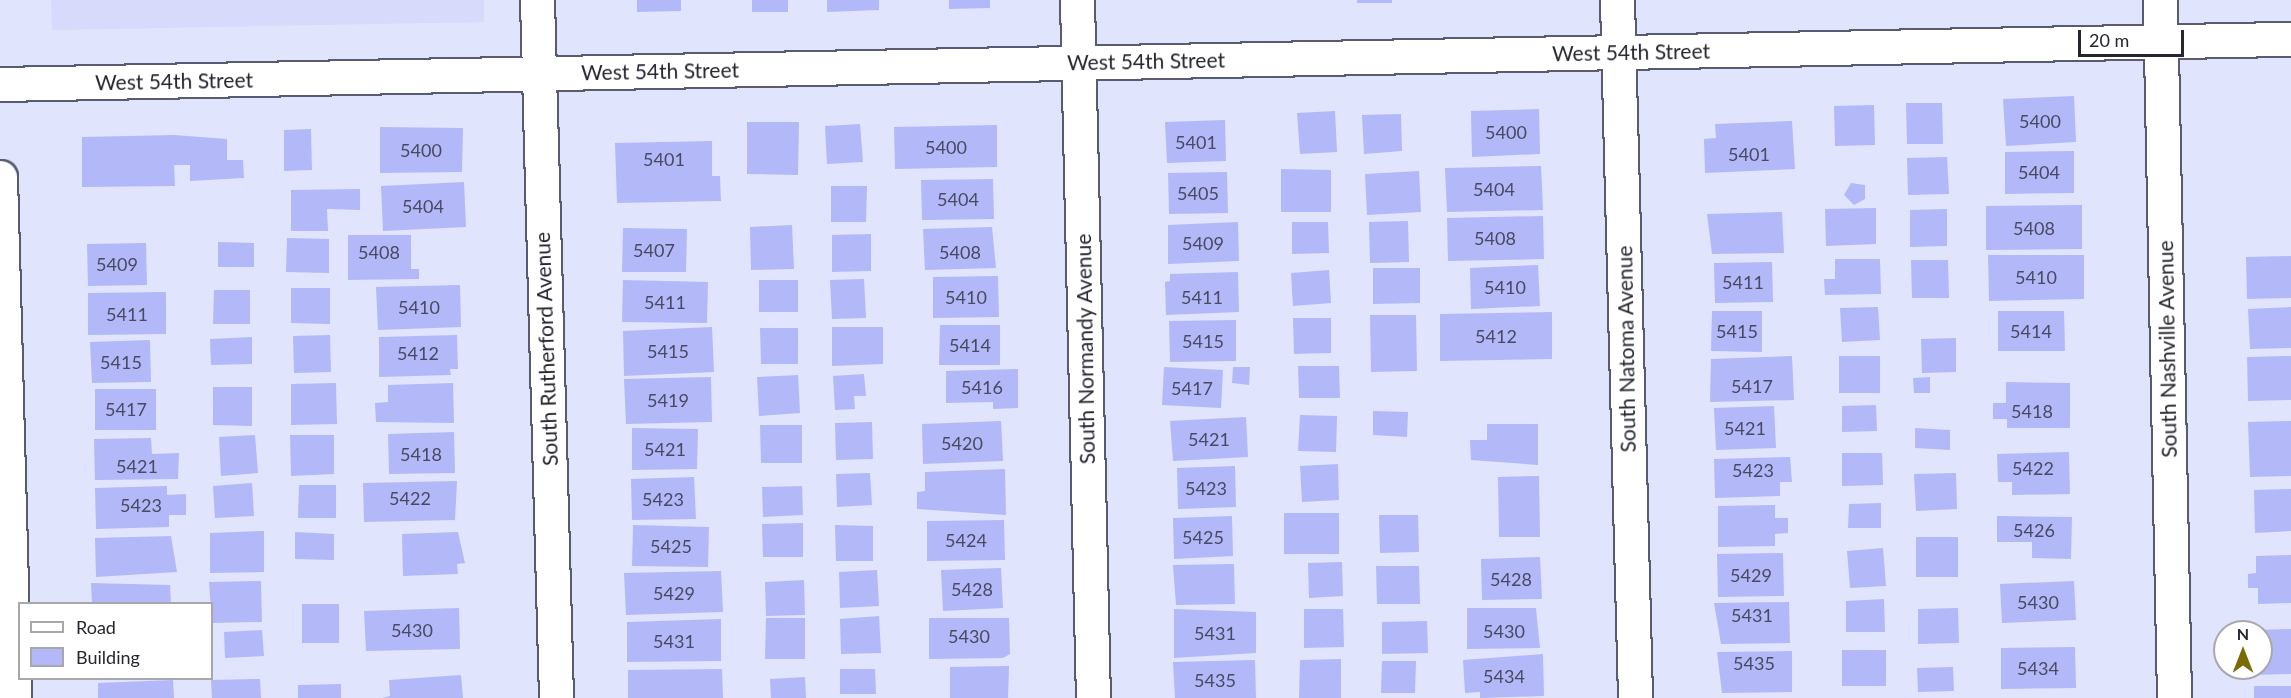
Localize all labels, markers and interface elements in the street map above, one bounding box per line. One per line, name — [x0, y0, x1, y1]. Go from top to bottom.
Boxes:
scale bar — [2081, 18, 2188, 56]
text: 20 m — [2089, 29, 2129, 51]
street label: West 54th Street — [1552, 38, 1710, 66]
street label: West 54th Street — [1067, 47, 1225, 75]
street label: West 54th Street — [581, 57, 739, 85]
street label: West 54th Street — [95, 67, 253, 95]
house number: 5400 — [2019, 110, 2061, 132]
house number: 5400 — [1485, 121, 1527, 143]
house number: 5401 — [1175, 131, 1217, 153]
house number: 5400 — [925, 136, 967, 158]
house number: 5400 — [400, 139, 442, 161]
house number: 5401 — [1728, 143, 1770, 165]
house number: 5401 — [643, 148, 685, 170]
house number: 5404 — [2018, 161, 2060, 183]
house number: 5404 — [1473, 178, 1515, 200]
house number: 5405 — [1177, 182, 1219, 204]
house number: 5404 — [937, 188, 979, 210]
house number: 5404 — [402, 195, 444, 217]
house number: 5408 — [2013, 217, 2055, 239]
house number: 5408 — [1474, 227, 1516, 249]
street label: South Rutherford Avenue — [529, 231, 563, 467]
house number: 5409 — [1182, 232, 1224, 254]
street label: South Normandy Avenue — [1070, 233, 1100, 465]
house number: 5407 — [633, 239, 675, 261]
street label: South Nashville Avenue — [2152, 240, 2182, 458]
house number: 5408 — [358, 241, 400, 263]
house number: 5408 — [939, 241, 981, 263]
street label: South Natoma Avenue — [1612, 245, 1640, 453]
house number: 5409 — [96, 253, 138, 275]
house number: 5410 — [2015, 266, 2057, 288]
house number: 5411 — [1722, 271, 1764, 293]
house number: 5410 — [1484, 276, 1526, 298]
house number: 5410 — [945, 286, 987, 308]
house number: 5411 — [1181, 286, 1223, 308]
house number: 5411 — [644, 291, 686, 313]
house number: 5410 — [398, 296, 440, 318]
house number: 5411 — [106, 303, 148, 325]
house number: 5415 — [1716, 320, 1758, 342]
house number: 5414 — [2010, 320, 2052, 342]
house number: 5412 — [1475, 325, 1517, 347]
house number: 5415 — [1182, 330, 1224, 352]
house number: 5414 — [949, 334, 991, 356]
house number: 5415 — [647, 340, 689, 362]
house number: 5412 — [397, 342, 439, 364]
house number: 5415 — [100, 351, 142, 373]
house number: 5417 — [1731, 375, 1773, 397]
house number: 5416 — [961, 376, 1003, 398]
house number: 5417 — [1171, 377, 1213, 399]
house number: 5419 — [647, 389, 689, 411]
house number: 5417 — [105, 398, 147, 420]
house number: 5418 — [2011, 400, 2053, 422]
house number: 5421 — [1724, 417, 1766, 439]
house number: 5421 — [1188, 428, 1230, 450]
house number: 5420 — [941, 432, 983, 454]
house number: 5421 — [644, 438, 686, 460]
house number: 5418 — [400, 443, 442, 465]
house number: 5421 — [116, 455, 158, 477]
house number: 5422 — [2012, 457, 2054, 479]
house number: 5423 — [1732, 459, 1774, 481]
house number: 5423 — [1185, 477, 1227, 499]
house number: 5422 — [389, 487, 431, 509]
house number: 5423 — [642, 488, 684, 510]
house number: 5423 — [120, 494, 162, 516]
house number: 5426 — [2013, 519, 2055, 541]
house number: 5425 — [1182, 526, 1224, 548]
house number: 5424 — [945, 529, 987, 551]
house number: 5425 — [650, 535, 692, 557]
house number: 5429 — [1730, 564, 1772, 586]
house number: 5428 — [1490, 568, 1532, 590]
house number: 5428 — [951, 578, 993, 600]
house number: 5429 — [653, 582, 695, 604]
house number: 5430 — [2017, 591, 2059, 613]
legend — [18, 602, 213, 680]
house number: 5431 — [1731, 604, 1773, 626]
text: Road — [76, 616, 116, 638]
house number: 5430 — [391, 619, 433, 641]
house number: 5430 — [1483, 620, 1525, 642]
north arrow — [2213, 620, 2273, 680]
house number: 5431 — [1194, 622, 1236, 644]
text: N — [2237, 624, 2249, 643]
house number: 5430 — [948, 625, 990, 647]
house number: 5431 — [653, 630, 695, 652]
text: Building — [76, 646, 140, 668]
house number: 5435 — [1733, 652, 1775, 674]
house number: 5434 — [2017, 657, 2059, 679]
house number: 5434 — [1483, 665, 1525, 687]
house number: 5435 — [1194, 669, 1236, 691]

